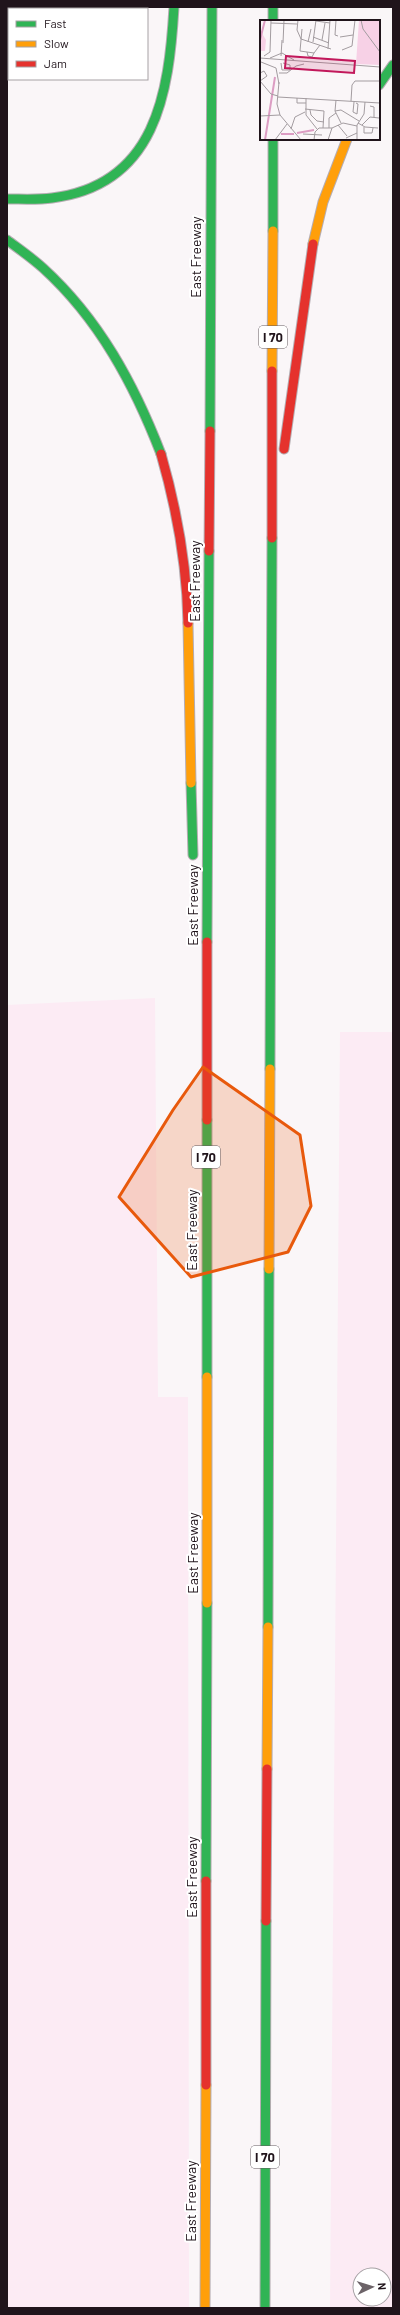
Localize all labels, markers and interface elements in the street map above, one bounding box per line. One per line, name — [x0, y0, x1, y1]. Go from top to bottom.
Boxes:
legend — [8, 8, 148, 80]
text: Fast — [44, 16, 67, 30]
inset map — [260, 20, 380, 140]
text: Slow — [44, 36, 69, 50]
text: Jam — [44, 56, 67, 70]
street label: East Freeway — [187, 216, 204, 298]
road number: I 70 — [259, 326, 287, 348]
street label: East Freeway — [186, 540, 203, 622]
street label: East Freeway — [184, 864, 201, 946]
road number: I 70 — [192, 1146, 220, 1168]
street label: East Freeway — [183, 1189, 200, 1271]
street label: East Freeway — [184, 1512, 201, 1594]
street label: East Freeway — [183, 1836, 200, 1918]
road number: I 70 — [251, 2146, 279, 2168]
street label: East Freeway — [182, 2160, 199, 2242]
north arrow — [352, 2267, 392, 2307]
text: N — [376, 2282, 389, 2290]

